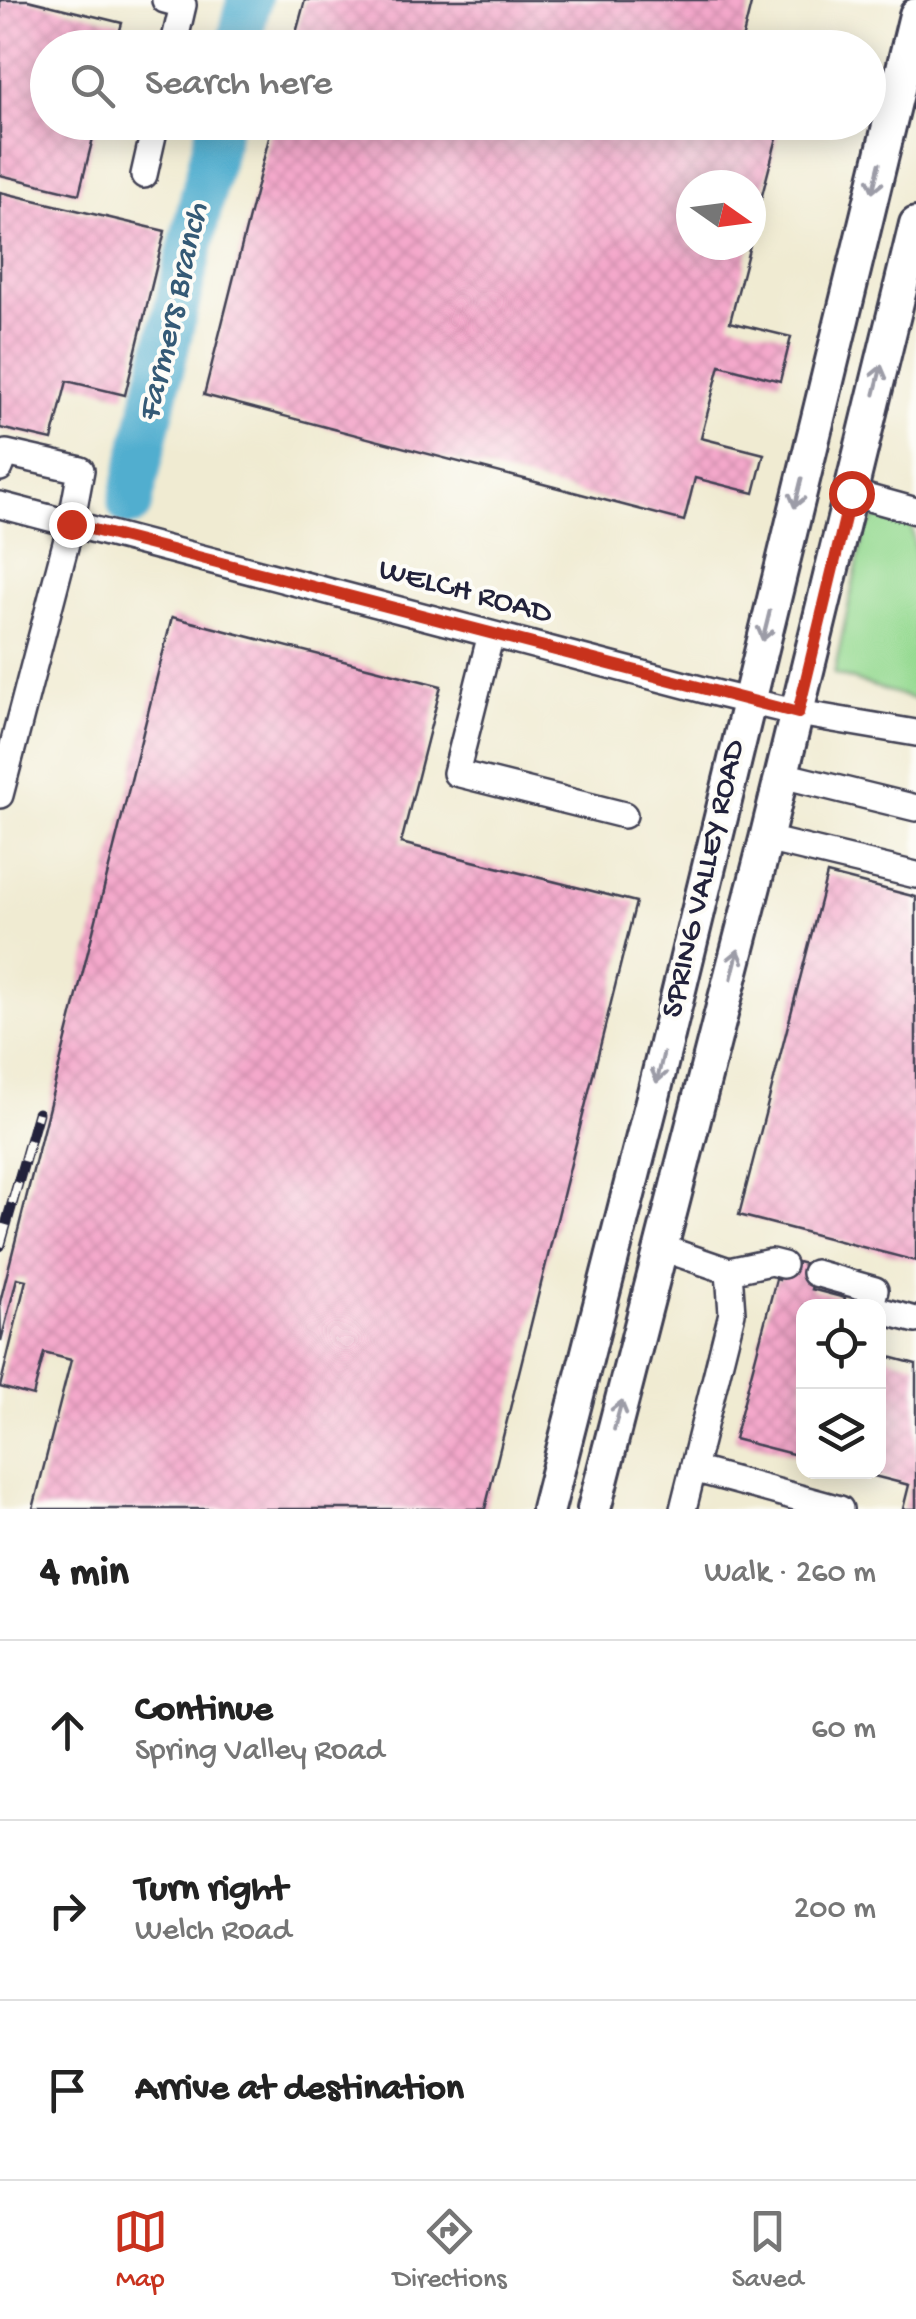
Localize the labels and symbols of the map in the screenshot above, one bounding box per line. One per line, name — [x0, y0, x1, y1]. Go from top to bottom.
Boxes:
one-way arrow — [866, 161, 885, 193]
north arrow — [676, 170, 766, 260]
water label: Farmers Branch — [130, 198, 220, 426]
one-way arrow — [870, 365, 888, 397]
route start — [829, 471, 875, 517]
one-way arrow — [788, 477, 807, 508]
route end — [49, 502, 95, 548]
street label: WELCH ROAD — [374, 552, 556, 634]
one-way arrow — [756, 609, 774, 641]
street label: SPRING VALLEY ROAD — [655, 736, 755, 1022]
one-way arrow — [726, 949, 745, 981]
one-way arrow — [650, 1051, 668, 1083]
one-way arrow — [610, 1400, 629, 1431]

